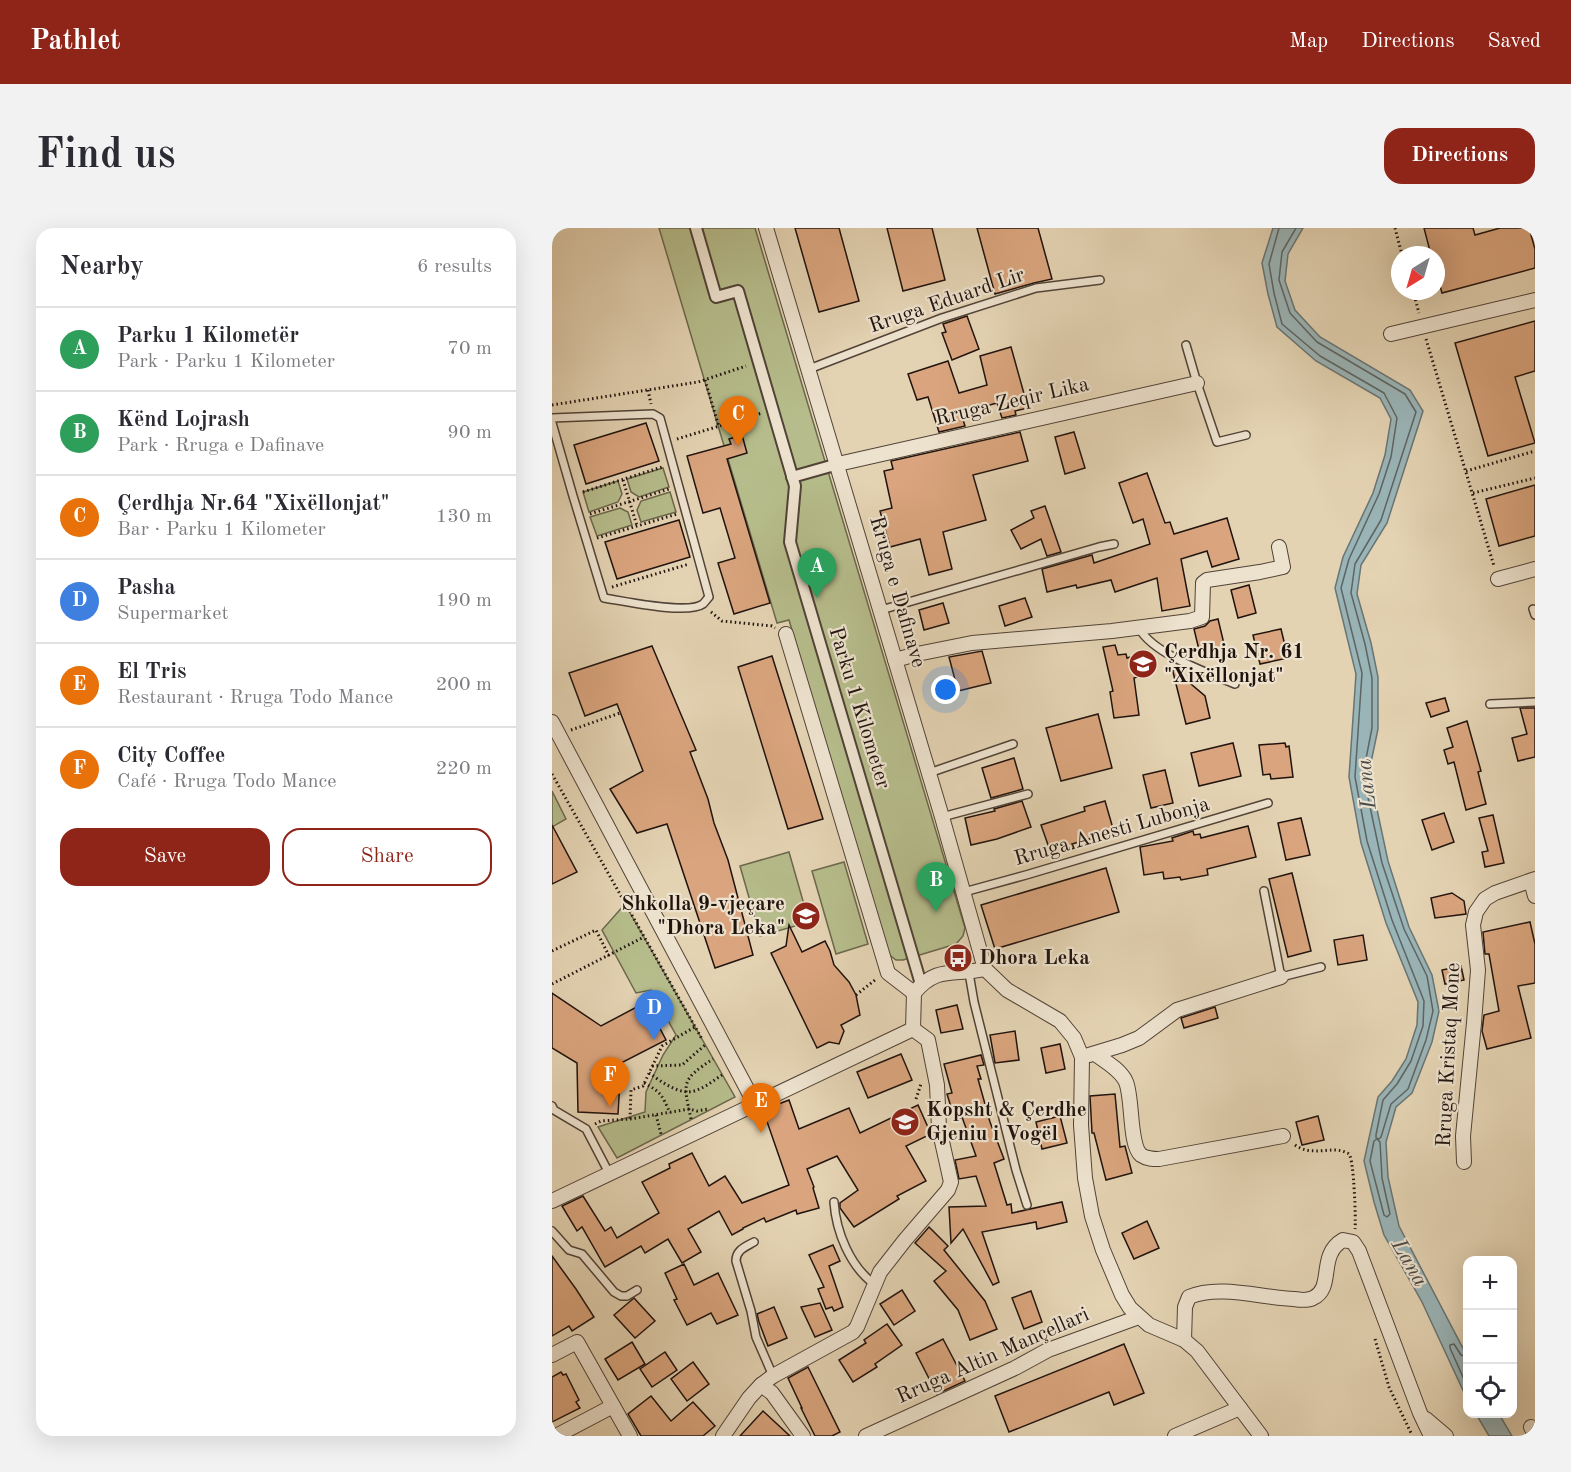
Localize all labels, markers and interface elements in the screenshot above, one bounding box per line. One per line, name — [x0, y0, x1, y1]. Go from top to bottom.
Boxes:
text: Pathlet — [30, 28, 121, 56]
text: Map — [1289, 31, 1328, 52]
text: Directions — [1361, 31, 1455, 52]
text: Saved — [1488, 31, 1541, 52]
button: Directions — [1384, 128, 1535, 184]
text: Find us — [36, 135, 175, 177]
north arrow — [1391, 246, 1445, 300]
text: Nearby — [60, 254, 144, 280]
text: 6 results — [417, 257, 492, 277]
street label: Rruga Eduard Lir — [866, 264, 1028, 338]
text: Parku 1 Kilometër — [117, 325, 299, 347]
text: A — [72, 339, 87, 359]
text: 70 m — [447, 339, 492, 359]
text: Park · Parku 1 Kilometer — [117, 352, 335, 372]
street label: Rruga Zeqir Lika — [933, 374, 1091, 430]
pin: C — [718, 396, 758, 446]
text: Kënd Lojrash — [117, 409, 250, 431]
text: B — [72, 423, 87, 443]
text: 90 m — [447, 423, 492, 443]
text: Park · Rruga e Dafinave — [117, 436, 324, 456]
text: Çerdhja Nr.64 "Xixëllonjat" — [117, 493, 389, 515]
text: C — [73, 507, 86, 527]
text: 130 m — [436, 507, 492, 527]
street label: Rruga e Dafinave — [865, 514, 929, 670]
text: Bar · Parku 1 Kilometer — [117, 520, 326, 540]
pin: A — [798, 548, 836, 598]
text: Pasha — [117, 577, 176, 599]
text: D — [72, 591, 87, 611]
text: 190 m — [436, 591, 492, 611]
text: Supermarket — [117, 604, 228, 624]
street label: Parku 1 Kilometer — [824, 625, 894, 792]
place label: Çerdhja Nr. 61 "Xixëllonjat" — [1164, 642, 1305, 687]
school or university icon: Çerdhja Nr. 61 "Xixëllonjat" — [1127, 648, 1159, 680]
text: El Tris — [117, 661, 186, 683]
text: E — [73, 675, 86, 695]
text: 200 m — [436, 675, 492, 695]
your location — [931, 675, 960, 704]
text: Restaurant · Rruga Todo Mance — [117, 688, 393, 708]
text: City Coffee — [117, 745, 226, 767]
water label: Lana — [1353, 757, 1381, 812]
text: F — [73, 759, 86, 779]
text: 220 m — [436, 759, 492, 779]
text: Café · Rruga Todo Mance — [117, 772, 337, 792]
street label: Rruga Anesti Lubonja — [1012, 794, 1212, 870]
button: Save — [60, 828, 270, 886]
button: Share — [282, 828, 492, 886]
pin: B — [916, 862, 956, 912]
place label: Shkolla 9-vjeçare "Dhora Leka" — [621, 894, 785, 939]
school or university icon: Shkolla 9-vjeçare "Dhora Leka" — [790, 900, 822, 932]
bus stop icon: Dhora Leka — [942, 942, 974, 974]
place label: Dhora Leka — [979, 948, 1090, 969]
street label: Rruga Kristaq Mone — [1434, 962, 1464, 1148]
pin: D — [634, 990, 674, 1040]
pin: F — [590, 1058, 630, 1107]
pin: E — [742, 1084, 780, 1133]
place label: Kopsht & Çerdhe Gjeniu i Vogël — [926, 1100, 1087, 1145]
school or university icon: Kopsht & Çerdhe Gjeniu i Vogël — [889, 1106, 921, 1138]
water label: Lana — [1386, 1234, 1431, 1291]
map controls — [1463, 1256, 1517, 1418]
button: + — [1463, 1256, 1517, 1310]
street label: Rruga Altin Mançellari — [893, 1304, 1093, 1408]
button: − — [1463, 1310, 1517, 1364]
button: locate — [1463, 1364, 1517, 1418]

